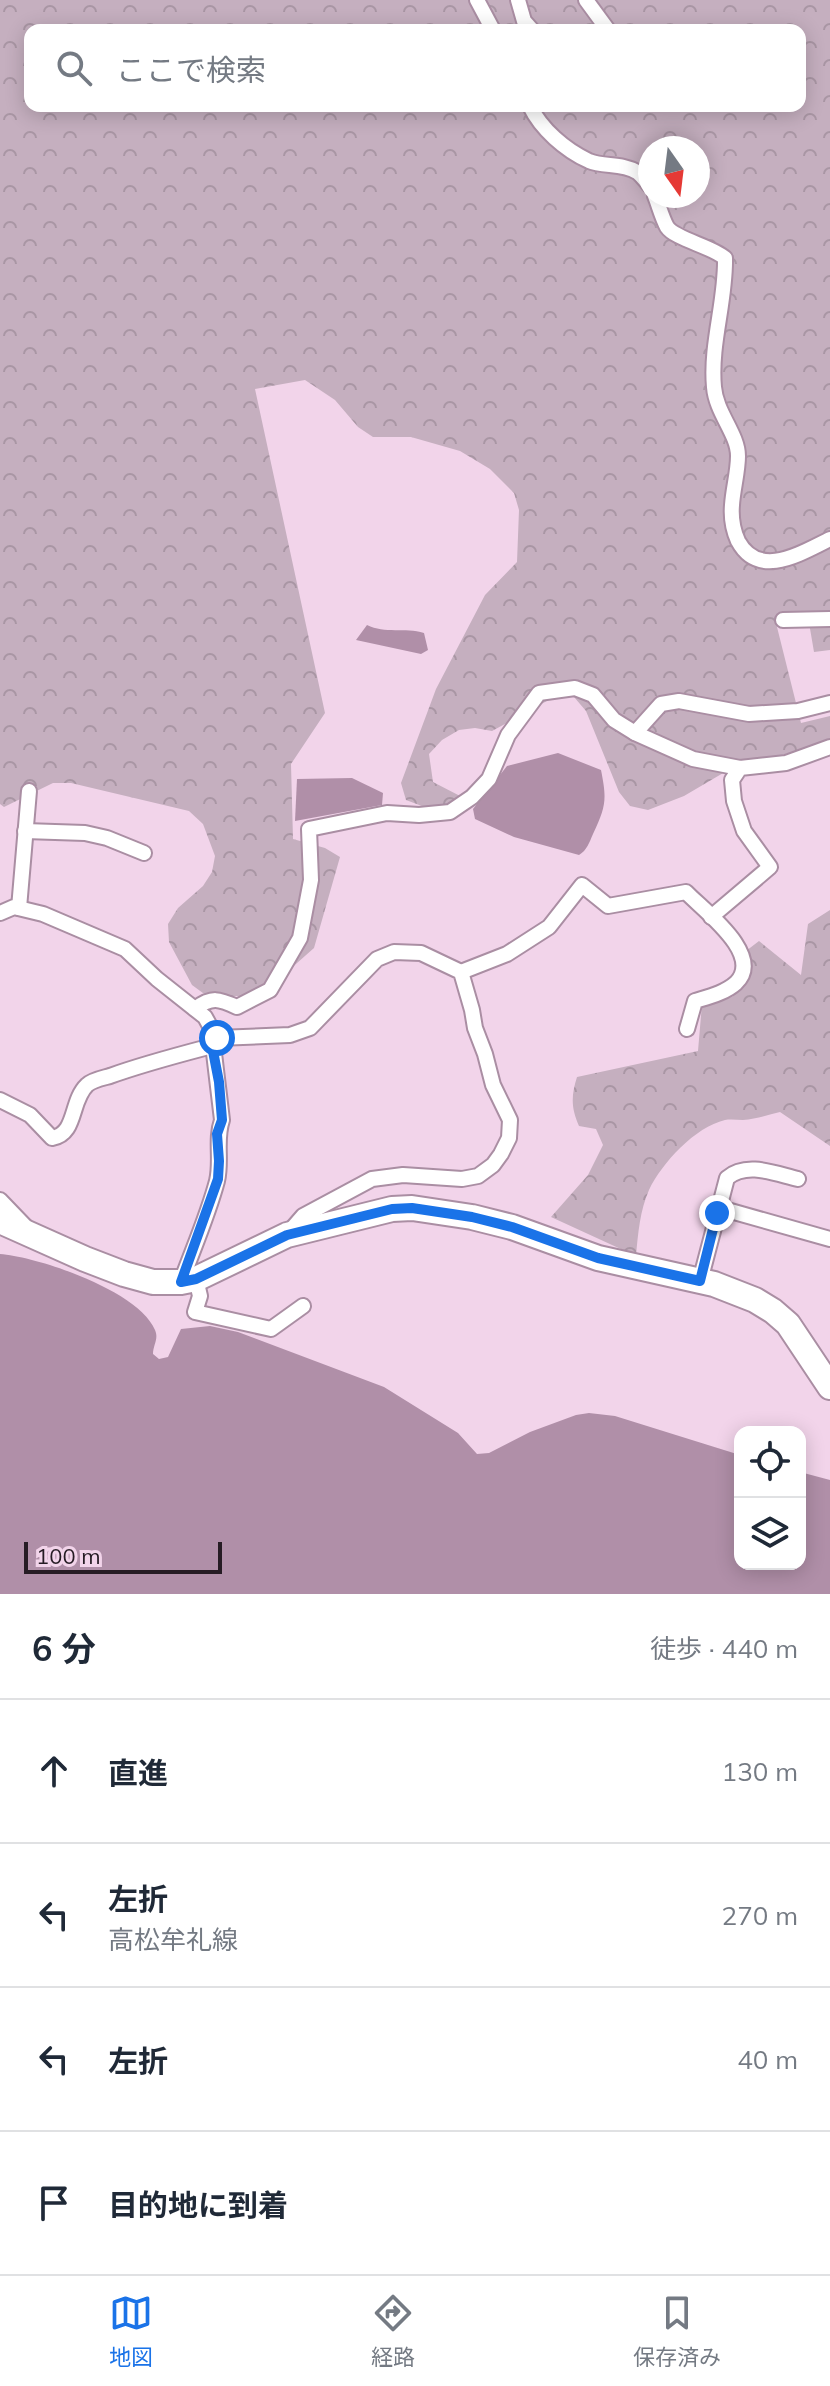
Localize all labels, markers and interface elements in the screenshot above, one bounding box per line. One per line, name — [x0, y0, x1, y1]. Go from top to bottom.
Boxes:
search box — [24, 24, 806, 112]
icon: search — [52, 46, 96, 90]
text: ここで検索 — [116, 51, 266, 89]
north arrow — [638, 136, 710, 208]
route start — [199, 1020, 235, 1056]
route end — [699, 1195, 735, 1231]
map controls — [734, 1426, 806, 1570]
button: locate — [734, 1426, 806, 1498]
button: layers — [734, 1498, 806, 1570]
scale bar — [24, 1538, 222, 1574]
text: 100 m — [36, 1542, 101, 1570]
text: 6 分 — [32, 1627, 96, 1670]
text: 徒歩 · 440 m — [650, 1632, 798, 1665]
icon: ahead — [32, 1749, 76, 1793]
text: 直進 — [108, 1754, 168, 1792]
text: 130 m — [722, 1755, 798, 1788]
text: 左折 — [108, 1880, 168, 1918]
icon: left — [32, 1893, 76, 1937]
text: 270 m — [722, 1899, 798, 1932]
text: 高松牟礼線 — [108, 1923, 238, 1956]
icon: left — [32, 2037, 76, 2081]
text: 左折 — [108, 2042, 168, 2080]
text: 40 m — [737, 2043, 798, 2076]
icon: arrive — [32, 2181, 76, 2225]
text: 目的地に到着 — [108, 2186, 288, 2224]
tab: 地図 — [109, 2291, 153, 2371]
tab: 経路 — [371, 2291, 415, 2371]
tab: 保存済み — [633, 2291, 721, 2371]

